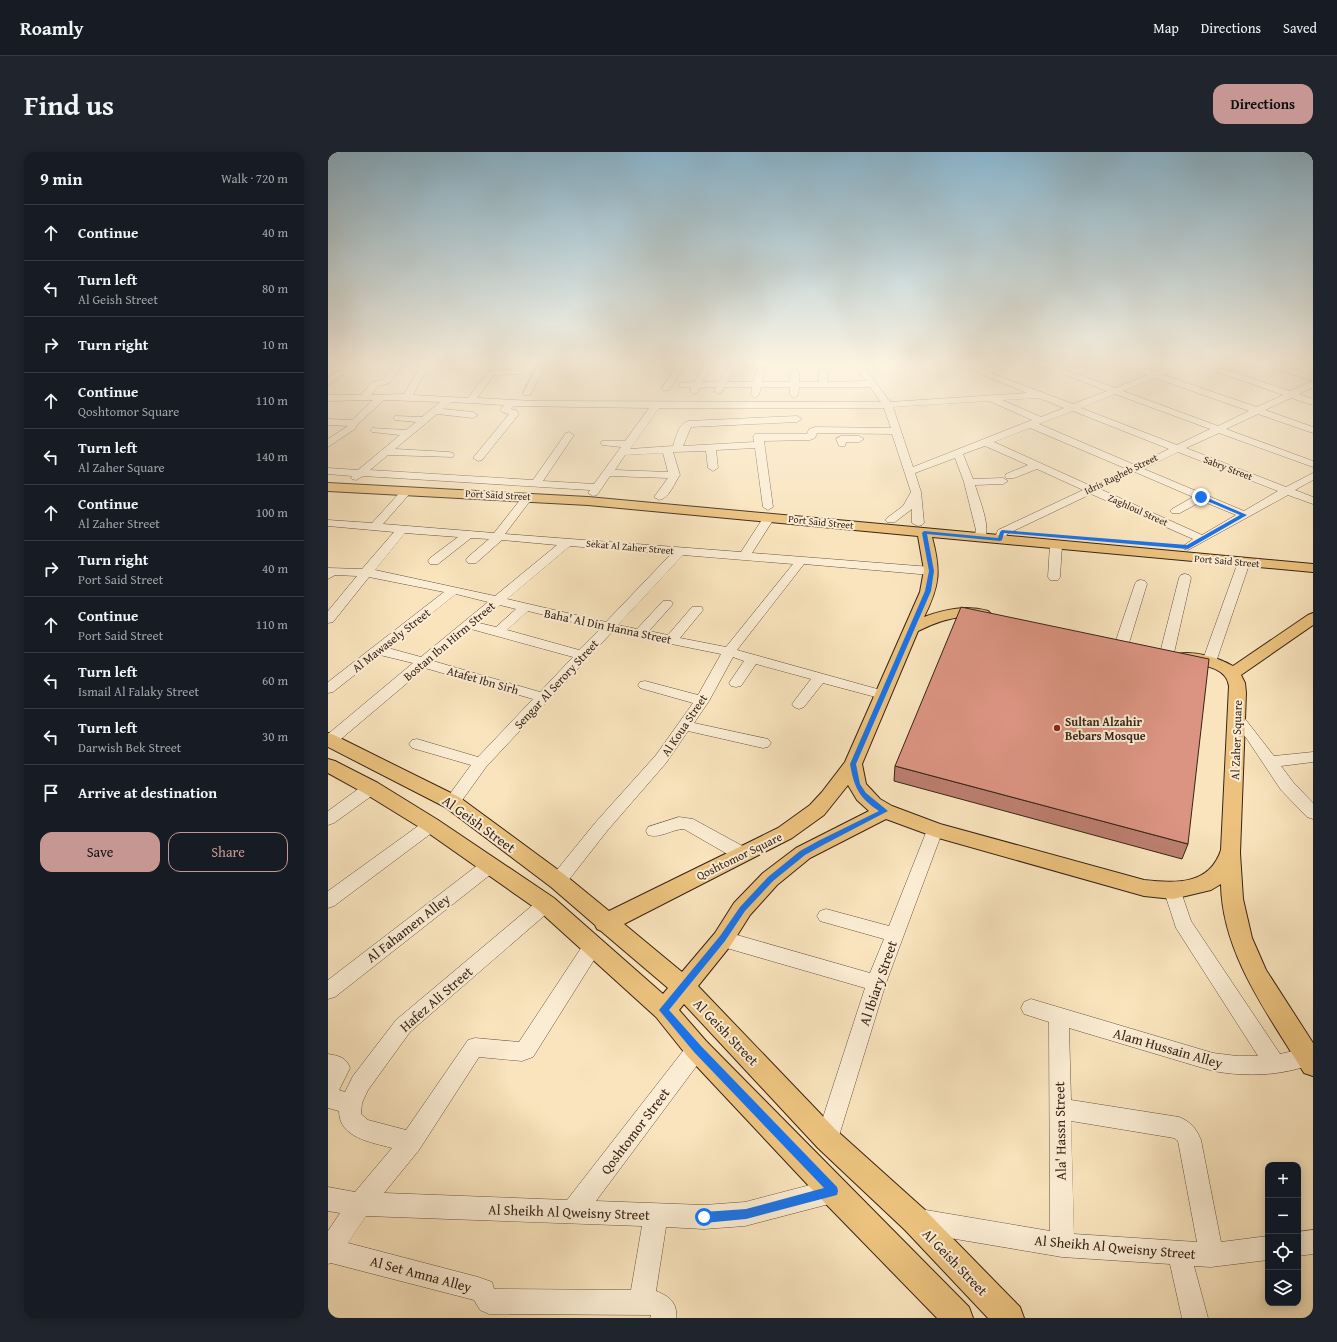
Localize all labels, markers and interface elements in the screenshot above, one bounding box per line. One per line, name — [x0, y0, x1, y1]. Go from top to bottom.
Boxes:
text: Roamly — [20, 14, 84, 42]
text: Map — [1153, 18, 1179, 38]
text: Directions — [1201, 18, 1261, 38]
text: Saved — [1283, 18, 1317, 38]
text: Find us — [24, 84, 114, 125]
button: Directions — [1213, 84, 1313, 124]
text: 9 min — [40, 166, 82, 191]
text: Walk · 720 m — [221, 169, 288, 188]
icon: ahead — [40, 222, 62, 244]
text: Continue — [78, 222, 139, 243]
text: 40 m — [262, 223, 288, 242]
text: Turn left — [78, 269, 137, 290]
icon: left — [40, 278, 62, 300]
text: 80 m — [262, 279, 288, 298]
text: Al Geish Street — [78, 290, 158, 309]
icon: right — [40, 334, 62, 356]
text: Turn right — [78, 334, 149, 355]
text: 10 m — [262, 335, 288, 354]
text: Continue — [78, 381, 139, 402]
icon: ahead — [40, 390, 62, 412]
text: 110 m — [256, 391, 288, 410]
text: Qoshtomor Square — [78, 402, 179, 421]
text: Turn left — [78, 437, 137, 458]
icon: left — [40, 446, 62, 468]
text: 140 m — [256, 447, 288, 466]
street label: Idris Ragheb Street — [1082, 450, 1161, 498]
street label: Sabry Street — [1201, 452, 1255, 484]
text: Al Zaher Square — [78, 458, 165, 477]
street label: Port Said Street — [465, 486, 532, 504]
route end — [1192, 488, 1210, 506]
street label: Zaghloul Street — [1106, 490, 1171, 530]
text: Continue — [78, 493, 139, 514]
icon: ahead — [40, 502, 62, 524]
text: 100 m — [256, 503, 288, 522]
street label: Port Said Street — [788, 511, 855, 533]
text: Al Zaher Street — [78, 514, 160, 533]
street label: Sekat Al Zaher Street — [585, 536, 675, 558]
text: Turn right — [78, 549, 149, 570]
street label: Port Said Street — [1194, 551, 1261, 571]
icon: right — [40, 558, 62, 580]
text: 40 m — [262, 559, 288, 578]
text: Port Said Street — [78, 570, 163, 589]
street label: Bostan Ibn Hirm Street — [399, 597, 499, 685]
street label: Al Mawasely Street — [348, 603, 434, 676]
street label: Baha' Al Din Hanna Street — [543, 604, 674, 648]
text: Continue — [78, 605, 139, 626]
icon: ahead — [40, 614, 62, 636]
text: 110 m — [256, 615, 288, 634]
text: Port Said Street — [78, 626, 163, 645]
street label: Sengar Al Serory Street — [510, 635, 603, 733]
text: Turn left — [78, 661, 137, 682]
street label: Atafet Ibn Sirh — [445, 662, 521, 698]
icon: left — [40, 670, 62, 692]
text: 60 m — [262, 671, 288, 690]
text: Ismail Al Falaky Street — [78, 682, 199, 701]
street label: Al Koua Street — [657, 690, 712, 759]
street label: Al Zaher Square — [1226, 699, 1246, 780]
place label: Sultan Alzahir Bebars Mosque — [1065, 713, 1146, 744]
text: Turn left — [78, 717, 137, 738]
marker: Sultan Alzahir Bebars Mosque — [1052, 723, 1062, 733]
icon: left — [40, 726, 62, 748]
text: 30 m — [262, 727, 288, 746]
text: Darwish Bek Street — [78, 738, 181, 757]
icon: arrive — [40, 782, 62, 804]
text: Arrive at destination — [78, 782, 217, 803]
street label: Al Geish Street — [438, 791, 520, 857]
street label: Qoshtomor Square — [693, 828, 785, 884]
button: Save — [40, 832, 160, 872]
button: Share — [168, 832, 288, 872]
street label: Al Fahamen Alley — [362, 889, 454, 967]
street label: Al Ibiary Street — [854, 938, 902, 1028]
street label: Hafez Ali Street — [395, 962, 477, 1036]
street label: Al Geish Street — [689, 994, 763, 1070]
street label: Alam Hussain Alley — [1111, 1023, 1225, 1073]
street label: Ala' Hassn Street — [1049, 1081, 1071, 1181]
street label: Qoshtomor Street — [596, 1083, 674, 1179]
map controls — [1265, 1162, 1301, 1306]
button: + — [1265, 1162, 1301, 1198]
button: − — [1265, 1198, 1301, 1234]
street label: Al Sheikh Al Qweisny Street — [488, 1199, 650, 1225]
route start — [695, 1208, 713, 1226]
street label: Al Geish Street — [918, 1224, 992, 1300]
street label: Al Sheikh Al Qweisny Street — [1034, 1230, 1197, 1264]
button: locate — [1265, 1234, 1301, 1270]
street label: Al Set Amna Alley — [368, 1251, 474, 1297]
button: layers — [1265, 1270, 1301, 1306]

